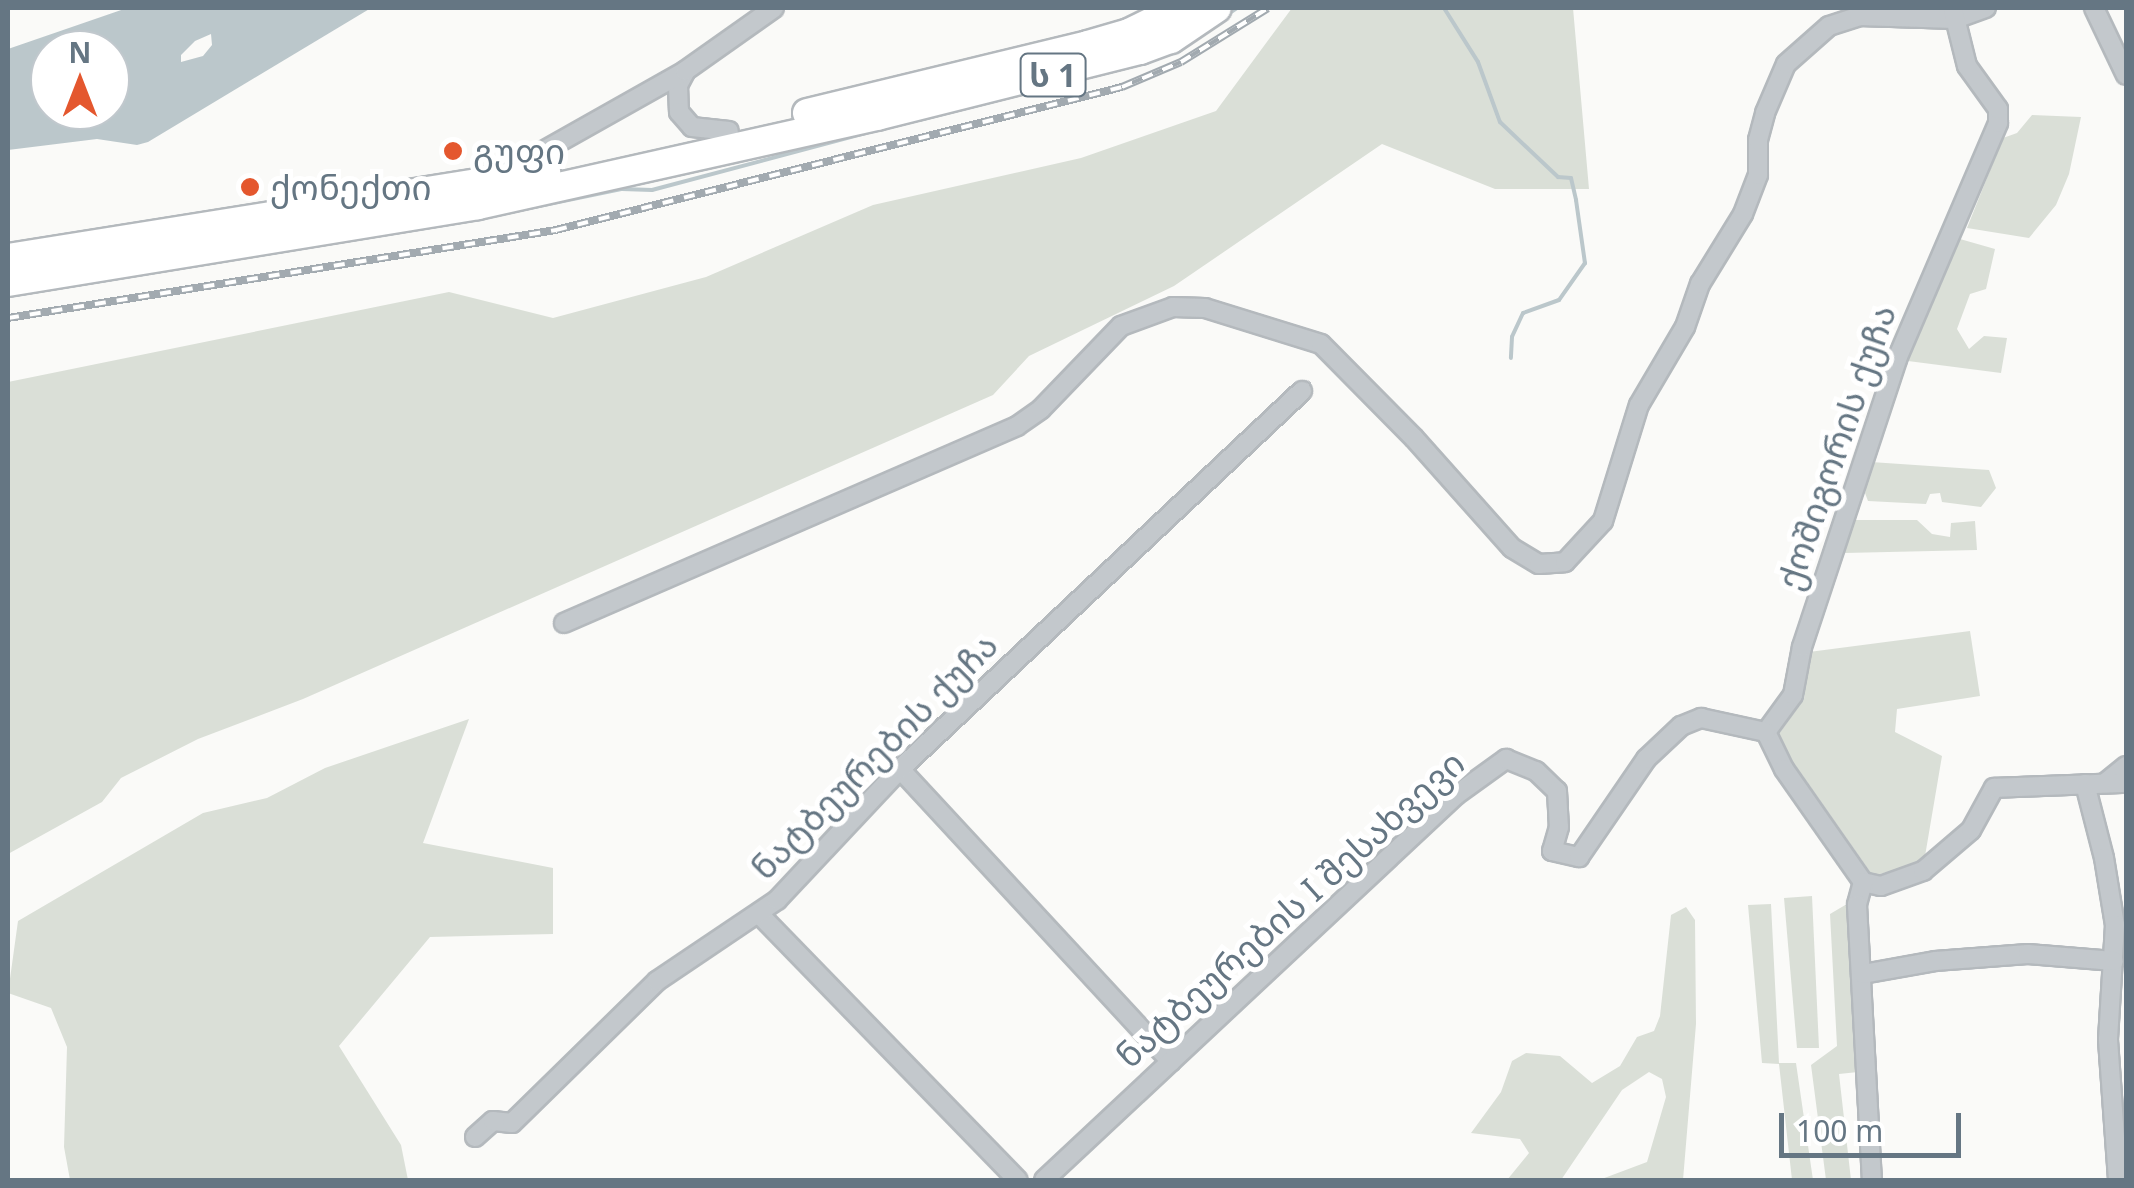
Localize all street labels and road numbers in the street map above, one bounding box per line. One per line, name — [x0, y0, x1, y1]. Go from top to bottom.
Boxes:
road number: ს 1 — [1018, 48, 1088, 102]
street label: ქოშიგორის ქუჩა — [1768, 299, 1904, 595]
street label: ნატბეურების ქუჩა — [742, 624, 1006, 888]
street label: ნატბეურების I შესახვევი — [1107, 742, 1473, 1076]

